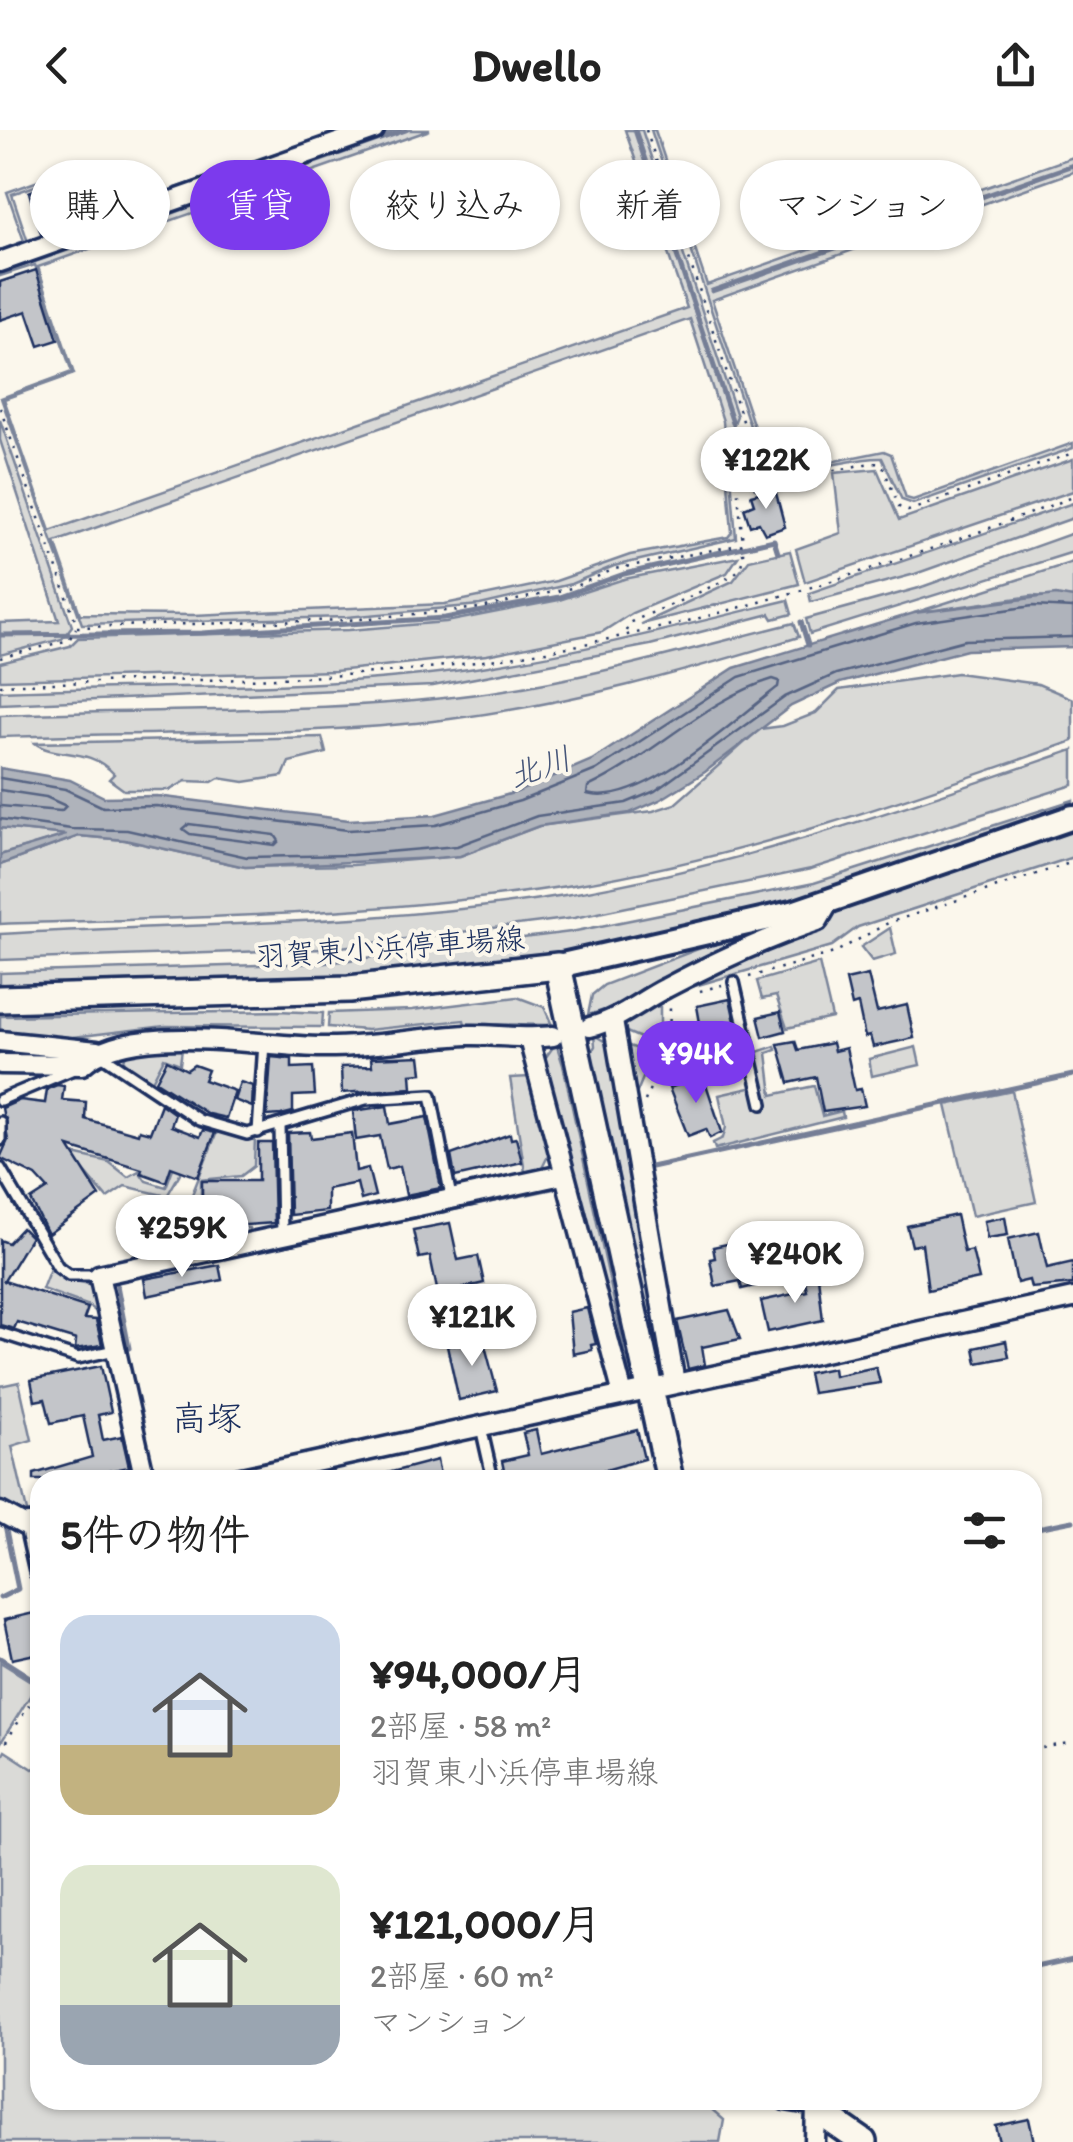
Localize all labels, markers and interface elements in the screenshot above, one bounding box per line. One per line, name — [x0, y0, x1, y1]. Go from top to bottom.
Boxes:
icon: back — [30, 38, 85, 93]
text: Dwello — [471, 38, 602, 92]
icon: share — [988, 38, 1043, 93]
chip: 購入 — [30, 160, 170, 250]
chip: 賃貸 — [190, 160, 330, 250]
chip: 絞り込み — [350, 160, 560, 250]
chip: 新着 — [580, 160, 720, 250]
chip: マンション — [740, 160, 984, 250]
pin: ¥122K — [696, 427, 836, 512]
text: ¥122K — [723, 440, 809, 478]
water label: 北川 — [504, 739, 576, 795]
street label: 羽賀東小浜停車場線 — [254, 919, 526, 975]
pin: ¥94K — [637, 1021, 755, 1106]
text: ¥94K — [659, 1034, 733, 1072]
pin: ¥259K — [112, 1195, 252, 1280]
text: ¥259K — [138, 1208, 226, 1246]
pin: ¥240K — [725, 1221, 865, 1306]
text: ¥240K — [748, 1234, 842, 1272]
pin: ¥121K — [402, 1284, 542, 1369]
text: ¥121K — [430, 1297, 514, 1335]
district label: 高塚 — [172, 1397, 242, 1439]
icon: filters — [957, 1503, 1012, 1558]
text: 5件の物件 — [60, 1509, 250, 1560]
text: ¥94,000/月 — [370, 1648, 588, 1699]
icon: home — [140, 1655, 260, 1775]
text: 2部屋 · 58 m² — [370, 1707, 551, 1745]
text: 羽賀東小浜停車場線 — [370, 1753, 658, 1791]
text: ¥121,000/月 — [370, 1898, 602, 1949]
icon: home — [140, 1905, 260, 2025]
text: 2部屋 · 60 m² — [370, 1957, 554, 1995]
text: マンション — [370, 2003, 529, 2041]

